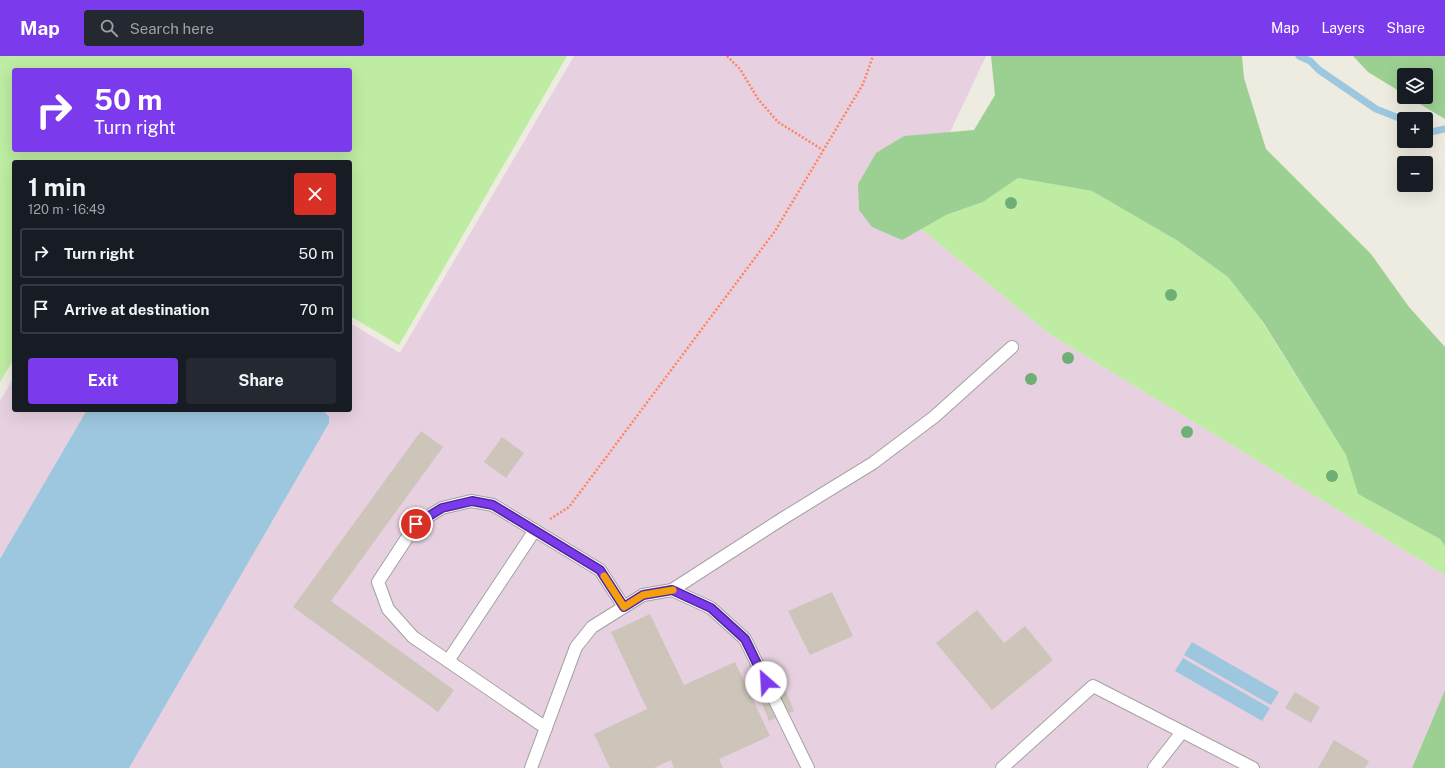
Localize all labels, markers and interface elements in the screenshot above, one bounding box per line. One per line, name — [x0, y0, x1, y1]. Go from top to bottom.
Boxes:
search box — [84, 10, 364, 46]
text: Map — [20, 17, 60, 39]
icon: search — [98, 17, 120, 39]
text: Search here — [130, 20, 214, 37]
text: Map — [1271, 20, 1299, 36]
text: Layers — [1321, 20, 1365, 36]
text: Share — [1387, 20, 1425, 36]
map controls — [1397, 68, 1433, 192]
button: layers — [1397, 68, 1433, 104]
text: 50 m — [94, 83, 162, 116]
icon: right — [28, 84, 80, 136]
button: + — [1397, 112, 1433, 148]
text: Turn right — [94, 117, 176, 138]
button: − — [1397, 156, 1433, 192]
text: 1 min — [28, 173, 86, 201]
button: close — [294, 173, 336, 215]
text: 120 m · 16:49 — [28, 202, 105, 217]
icon: right — [30, 242, 52, 264]
text: Turn right — [64, 245, 134, 262]
text: 50 m — [299, 245, 334, 262]
icon: arrive — [30, 298, 52, 320]
text: Arrive at destination — [64, 301, 209, 318]
text: 70 m — [299, 301, 334, 318]
button: Exit — [28, 358, 178, 404]
button: Share — [186, 358, 336, 404]
pin — [399, 507, 433, 541]
icon: arrive — [405, 513, 427, 535]
position arrow — [745, 661, 787, 703]

